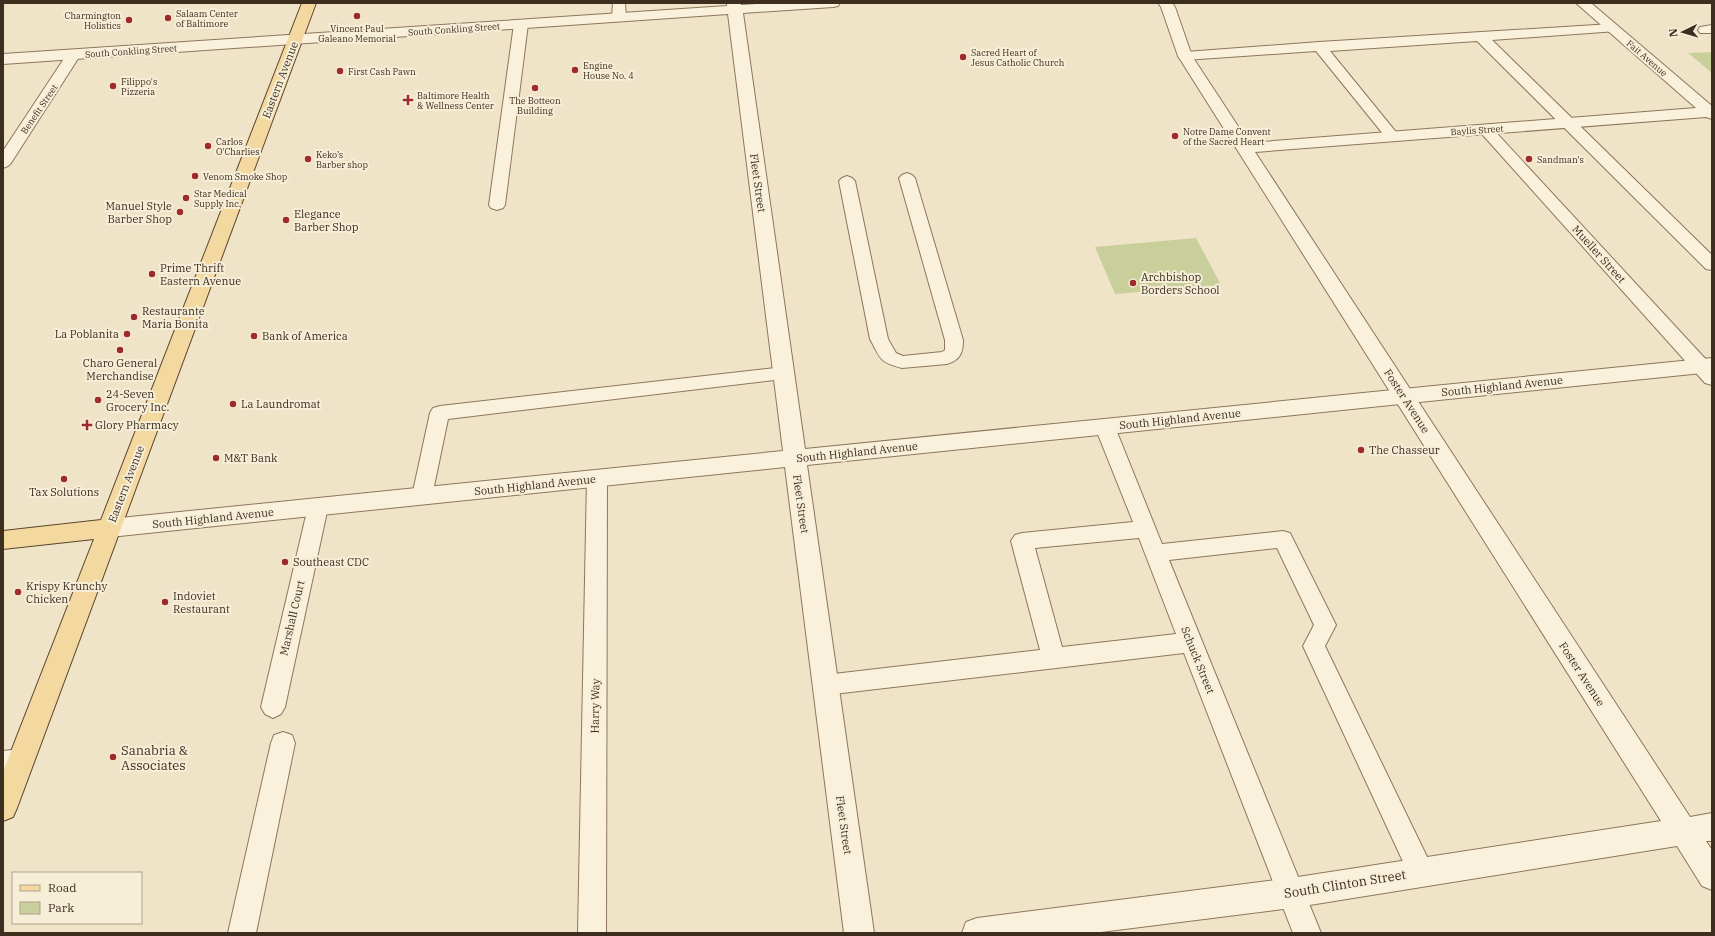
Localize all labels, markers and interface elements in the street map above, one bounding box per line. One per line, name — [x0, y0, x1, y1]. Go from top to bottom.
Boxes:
place label: Salaam Center of Baltimore — [176, 8, 238, 29]
place label: Charmington Holistics — [65, 10, 121, 31]
marker: Vincent Paul Galeano Memorial — [352, 11, 362, 21]
north arrow — [1663, 12, 1703, 52]
marker: Salaam Center of Baltimore — [163, 13, 173, 23]
marker: Charmington Holistics — [124, 15, 134, 25]
street label: South Conkling Street — [408, 20, 500, 38]
place label: Vincent Paul Galeano Memorial — [318, 23, 396, 44]
text: N — [1666, 28, 1680, 38]
street label: Fait Avenue — [1625, 37, 1670, 79]
street label: Eastern Avenue — [259, 39, 301, 120]
street label: South Conkling Street — [85, 42, 177, 60]
place label: Sacred Heart of Jesus Catholic Church — [971, 47, 1065, 68]
marker: Sacred Heart of Jesus Catholic Church — [958, 52, 968, 62]
place label: Engine House No. 4 — [583, 60, 634, 81]
marker: Engine House No. 4 — [570, 65, 580, 75]
marker: First Cash Pawn — [335, 66, 345, 76]
place label: First Cash Pawn — [348, 66, 416, 77]
place label: Filippo's Pizzeria — [121, 76, 157, 97]
marker: Filippo's Pizzeria — [108, 81, 118, 91]
street label: Benefit Street — [18, 82, 60, 136]
marker: The Botteon Building — [530, 83, 540, 93]
place label: Baltimore Health & Wellness Center — [417, 90, 494, 111]
marker: Baltimore Health & Wellness Center — [402, 94, 414, 106]
place label: The Botteon Building — [509, 95, 561, 116]
street label: Baylis Street — [1450, 123, 1504, 137]
place label: Notre Dame Convent of the Sacred Heart — [1183, 126, 1271, 147]
marker: Notre Dame Convent of the Sacred Heart — [1170, 131, 1180, 141]
place label: Carlos O'Charlies — [216, 136, 260, 157]
marker: Carlos O'Charlies — [203, 141, 213, 151]
place label: Keko’s Barber shop — [316, 149, 368, 170]
street label: Fleet Street — [747, 153, 769, 213]
marker: Keko’s Barber shop — [303, 154, 313, 164]
marker: Sandman's — [1524, 154, 1534, 164]
place label: Sandman's — [1537, 154, 1584, 165]
marker: Venom Smoke Shop — [190, 171, 200, 181]
place label: Venom Smoke Shop — [203, 171, 288, 182]
place label: Star Medical Supply Inc. — [194, 188, 247, 209]
marker: Star Medical Supply Inc. — [181, 193, 191, 203]
place label: Manuel Style Barber Shop — [105, 199, 172, 226]
marker: Manuel Style Barber Shop — [175, 207, 185, 217]
place label: Elegance Barber Shop — [294, 207, 359, 234]
marker: Elegance Barber Shop — [281, 215, 291, 225]
street label: Mueller Street — [1569, 222, 1629, 286]
place label: Prime Thrift Eastern Avenue — [160, 261, 241, 288]
marker: Prime Thrift Eastern Avenue — [147, 269, 157, 279]
place label: Archbishop Borders School — [1141, 270, 1220, 297]
marker: Archbishop Borders School — [1128, 278, 1138, 288]
place label: Restaurante Maria Bonita — [142, 304, 208, 331]
marker: Restaurante Maria Bonita — [129, 312, 139, 322]
place label: La Poblanita — [55, 327, 119, 341]
marker: La Poblanita — [122, 329, 132, 339]
place label: Bank of America — [262, 329, 348, 343]
marker: Bank of America — [249, 331, 259, 341]
marker: Charo General Merchandise — [115, 345, 125, 355]
place label: Charo General Merchandise — [83, 356, 157, 383]
street label: Foster Avenue — [1381, 366, 1433, 436]
street label: South Highland Avenue — [1441, 373, 1563, 399]
place label: 24-Seven Grocery Inc. — [106, 387, 169, 414]
marker: 24-Seven Grocery Inc. — [93, 395, 103, 405]
place label: La Laundromat — [241, 397, 321, 411]
marker: La Laundromat — [228, 399, 238, 409]
street label: South Highland Avenue — [1119, 406, 1241, 432]
place label: Glory Pharmacy — [95, 418, 179, 432]
marker: Glory Pharmacy — [82, 420, 92, 430]
street label: South Highland Avenue — [796, 439, 918, 465]
street label: Eastern Avenue — [105, 443, 147, 524]
place label: The Chasseur — [1369, 443, 1440, 457]
marker: The Chasseur — [1356, 445, 1366, 455]
place label: M&T Bank — [224, 451, 278, 465]
marker: M&T Bank — [211, 453, 221, 463]
street label: South Highland Avenue — [474, 472, 596, 498]
marker: Tax Solutions — [59, 474, 69, 484]
street label: Fleet Street — [790, 474, 812, 534]
place label: Tax Solutions — [29, 485, 99, 499]
street label: South Highland Avenue — [152, 505, 274, 531]
place label: Southeast CDC — [293, 555, 369, 569]
marker: Southeast CDC — [280, 557, 290, 567]
place label: Krispy Krunchy Chicken — [26, 579, 108, 606]
street label: Marshall Court — [277, 579, 307, 657]
marker: Krispy Krunchy Chicken — [13, 587, 23, 597]
place label: Indoviet Restaurant — [173, 589, 230, 616]
marker: Indoviet Restaurant — [160, 597, 170, 607]
street label: Schuck Street — [1178, 624, 1218, 696]
street label: Foster Avenue — [1556, 639, 1608, 709]
street label: Harry Way — [588, 678, 602, 734]
place label: Sanabria & Associates — [121, 742, 188, 774]
marker: Sanabria & Associates — [108, 752, 118, 762]
street label: Fleet Street — [833, 795, 855, 855]
street label: South Clinton Street — [1283, 866, 1408, 902]
legend — [12, 872, 142, 924]
text: Road — [48, 880, 77, 895]
text: Park — [48, 900, 74, 915]

